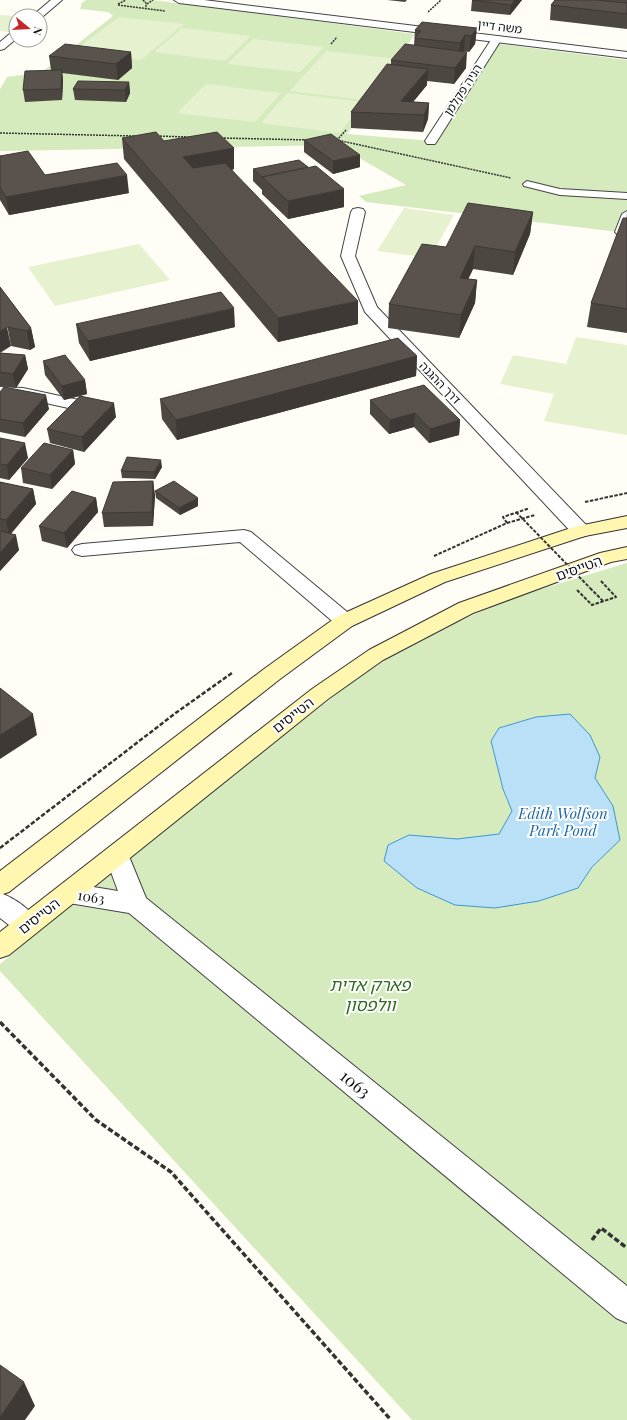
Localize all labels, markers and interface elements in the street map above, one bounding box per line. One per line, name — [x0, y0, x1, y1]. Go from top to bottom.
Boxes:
north arrow — [8, 8, 48, 48]
street label: משה דיין — [477, 15, 523, 37]
text: N — [30, 25, 46, 37]
street label: הניה פקלמן — [439, 61, 485, 118]
street label: דרך ההגנה — [416, 358, 465, 407]
street label: הטייסים — [553, 550, 605, 585]
street label: הטייסים — [268, 692, 317, 737]
water label: Edith Wolfson Park Pond — [517, 803, 608, 840]
street label: 1063 — [76, 885, 106, 908]
street label: הטייסים — [14, 893, 63, 938]
park label: פארק אדית וולפסון — [329, 973, 412, 1015]
street label: 1063 — [336, 1064, 375, 1102]

